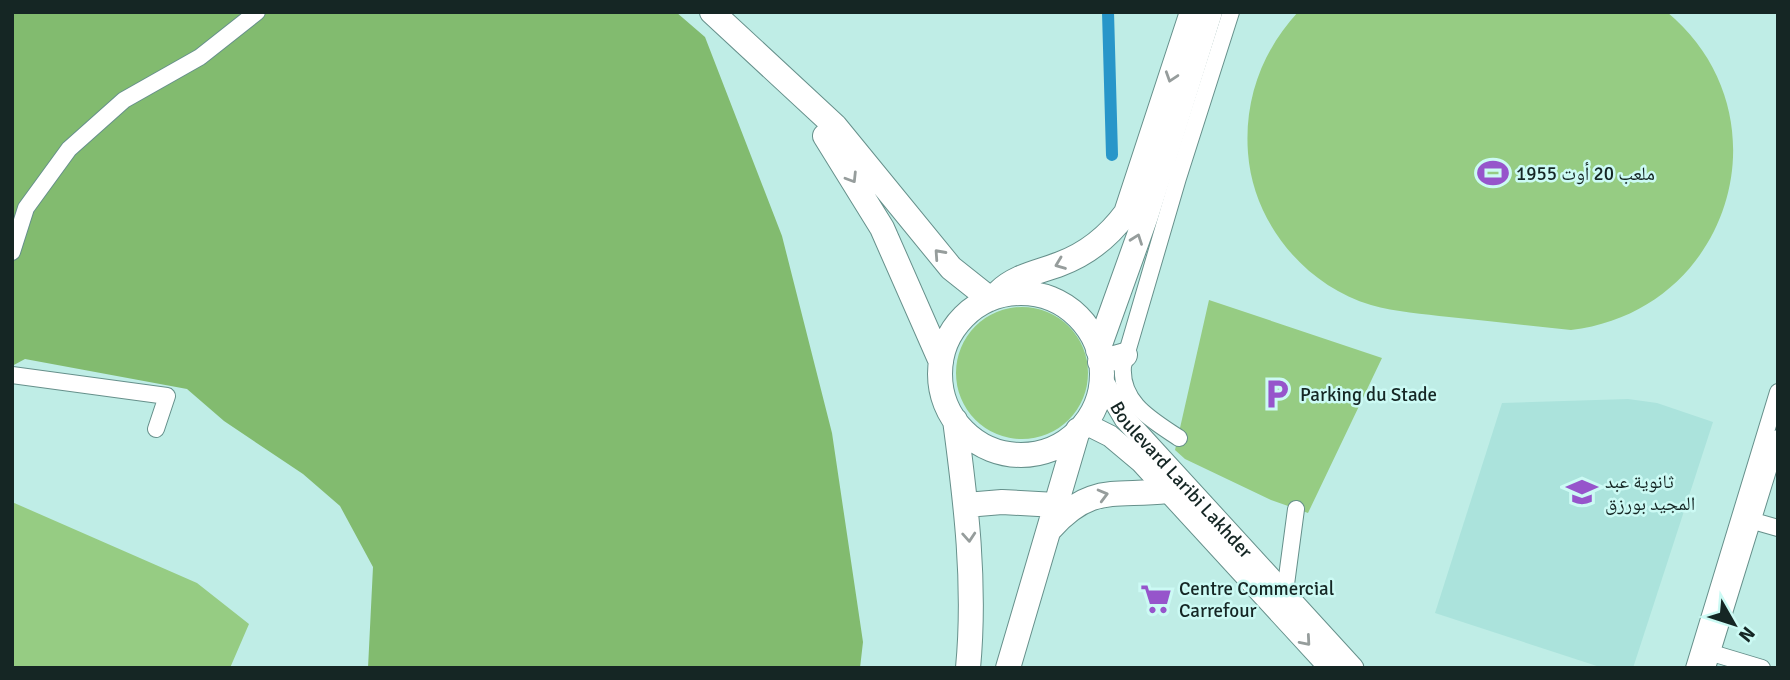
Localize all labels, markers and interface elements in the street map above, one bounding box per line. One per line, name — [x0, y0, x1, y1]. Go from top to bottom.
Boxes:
one-way arrow — [1165, 71, 1179, 83]
sports icon: ملعب 20 أوت 1955 — [1476, 156, 1510, 190]
place label: ملعب 20 أوت 1955 — [1516, 162, 1655, 186]
one-way arrow — [844, 170, 857, 183]
one-way arrow — [1129, 234, 1143, 246]
one-way arrow — [935, 250, 947, 263]
one-way arrow — [1055, 255, 1067, 269]
parking icon: Parking du Stade — [1260, 377, 1294, 411]
place label: Parking du Stade — [1300, 383, 1437, 407]
street label: Boulevard Laribi Lakhder — [1104, 397, 1257, 563]
place label: ثانوية عبد المجيد بورزق — [1605, 470, 1695, 516]
school or university icon: ثانوية عبد المجيد بورزق — [1565, 475, 1599, 509]
one-way arrow — [1096, 489, 1108, 503]
one-way arrow — [961, 532, 976, 543]
place label: Centre Commercial Carrefour — [1179, 577, 1334, 623]
supermarket icon: Centre Commercial Carrefour — [1139, 582, 1173, 616]
north arrow — [1699, 589, 1769, 659]
text: N — [1733, 621, 1760, 647]
one-way arrow — [1298, 633, 1311, 646]

